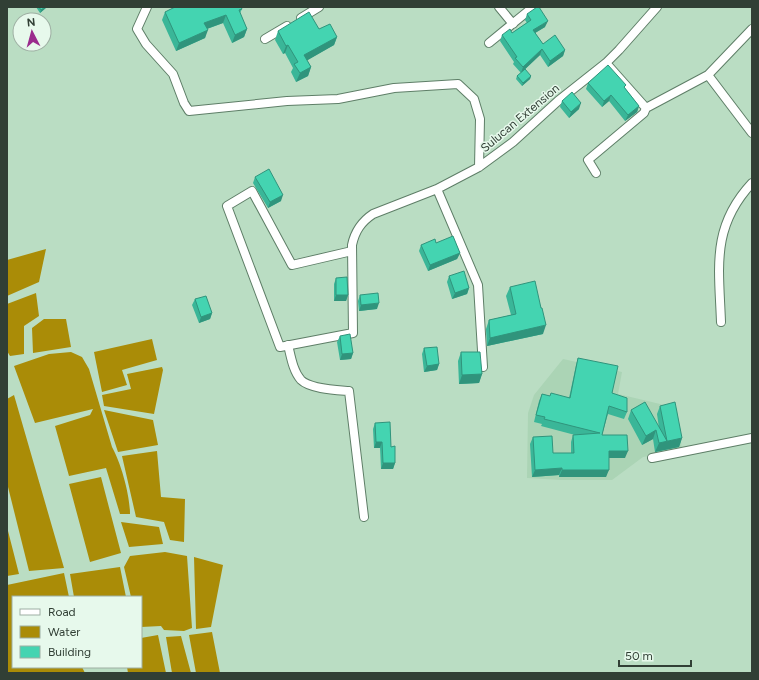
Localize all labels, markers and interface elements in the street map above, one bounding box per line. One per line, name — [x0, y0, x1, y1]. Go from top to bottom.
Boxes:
north arrow — [12, 12, 52, 52]
text: N — [26, 16, 36, 29]
street label: Sulucan Extension — [478, 81, 562, 155]
legend — [12, 596, 142, 668]
text: Road — [48, 605, 76, 619]
text: Water — [48, 625, 80, 639]
scale bar — [619, 642, 691, 668]
text: Building — [48, 645, 91, 659]
text: 50 m — [625, 649, 653, 663]

